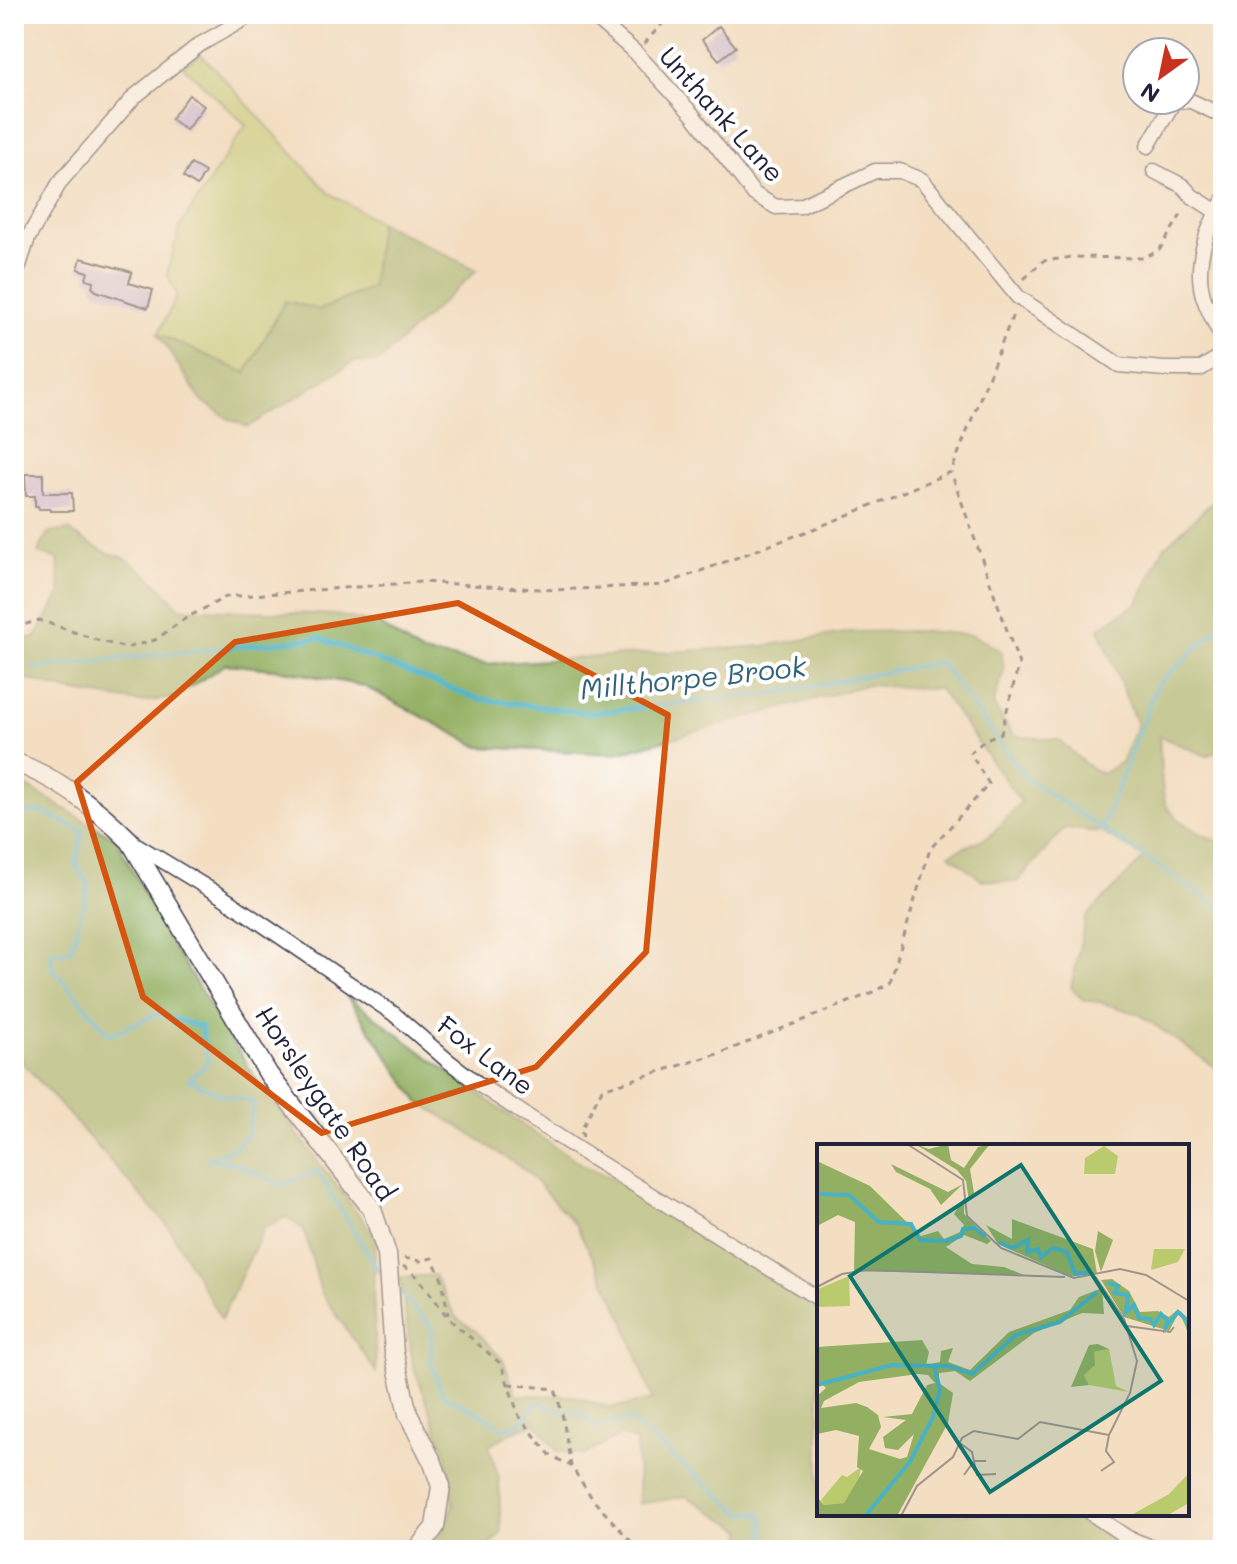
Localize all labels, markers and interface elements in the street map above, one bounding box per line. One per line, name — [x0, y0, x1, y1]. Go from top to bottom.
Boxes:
north arrow — [1121, 36, 1201, 116]
street label: Unthank Lane — [652, 39, 792, 189]
text: N — [1135, 76, 1165, 110]
water label: Millthorpe Brook — [578, 647, 809, 707]
street label: Horsleygate Road — [248, 999, 404, 1207]
street label: Fox Lane — [431, 1008, 541, 1102]
inset map — [817, 1144, 1189, 1516]

